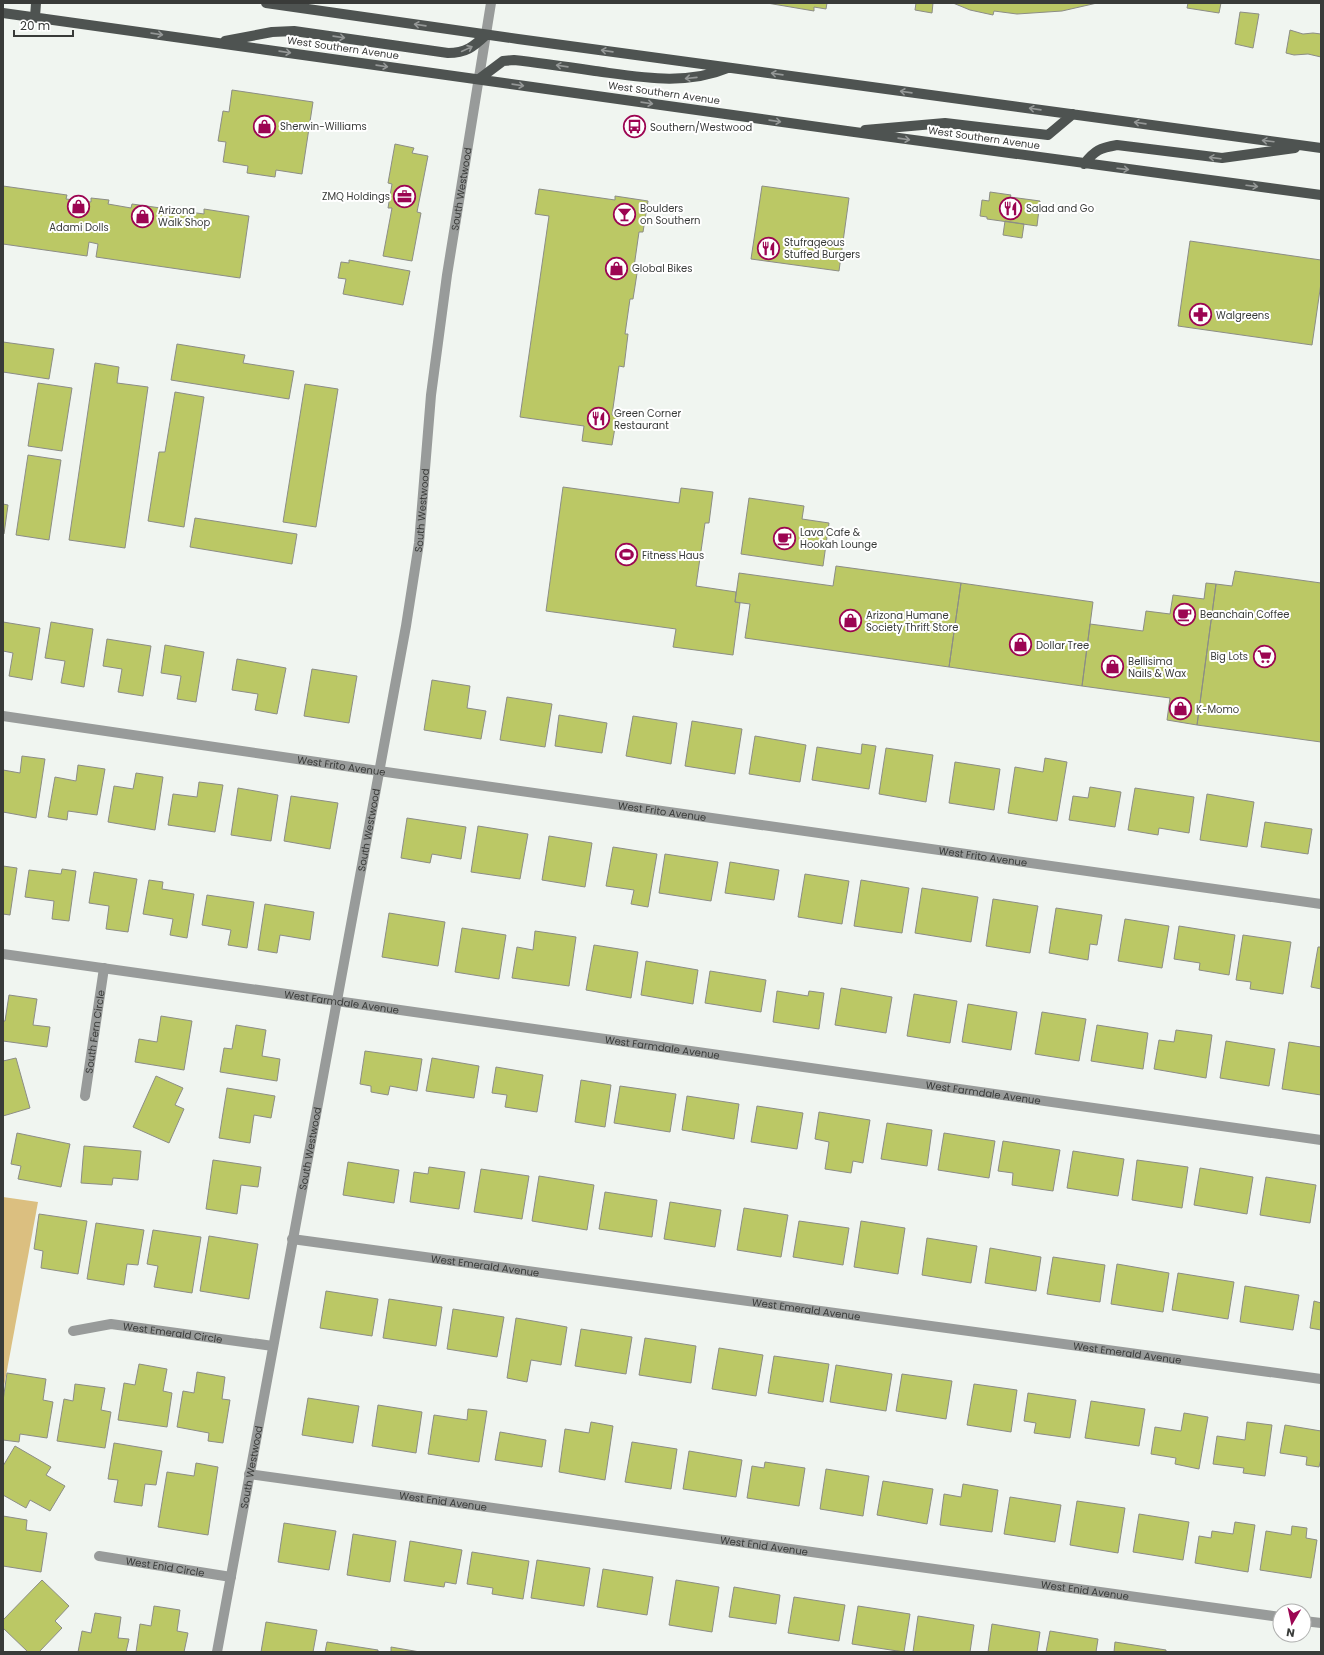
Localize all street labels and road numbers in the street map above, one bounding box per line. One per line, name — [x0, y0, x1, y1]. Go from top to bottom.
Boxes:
street label: West Southern Avenue — [286, 33, 400, 63]
street label: West Southern Avenue — [607, 78, 721, 108]
street label: West Southern Avenue — [927, 123, 1041, 153]
street label: South Westwood — [447, 146, 475, 232]
street label: South Westwood — [410, 468, 433, 553]
street label: West Frito Avenue — [296, 752, 387, 779]
street label: South Westwood — [353, 787, 383, 873]
street label: West Frito Avenue — [617, 797, 707, 825]
street label: West Frito Avenue — [938, 843, 1028, 870]
street label: West Farmdale Avenue — [283, 986, 400, 1017]
street label: South Fern Circle — [81, 989, 108, 1074]
street label: West Farmdale Avenue — [604, 1032, 721, 1063]
street label: West Farmdale Avenue — [925, 1077, 1042, 1108]
street label: South Westwood — [295, 1106, 325, 1191]
street label: West Emerald Avenue — [430, 1250, 540, 1280]
street label: West Emerald Avenue — [751, 1294, 861, 1324]
street label: West Emerald Circle — [122, 1318, 223, 1347]
street label: West Emerald Avenue — [1072, 1338, 1182, 1367]
street label: South Westwood — [236, 1424, 266, 1510]
street label: West Enid Avenue — [398, 1487, 488, 1514]
street label: West Enid Avenue — [719, 1532, 809, 1559]
street label: West Enid Circle — [125, 1553, 206, 1580]
street label: West Enid Avenue — [1040, 1576, 1130, 1603]

